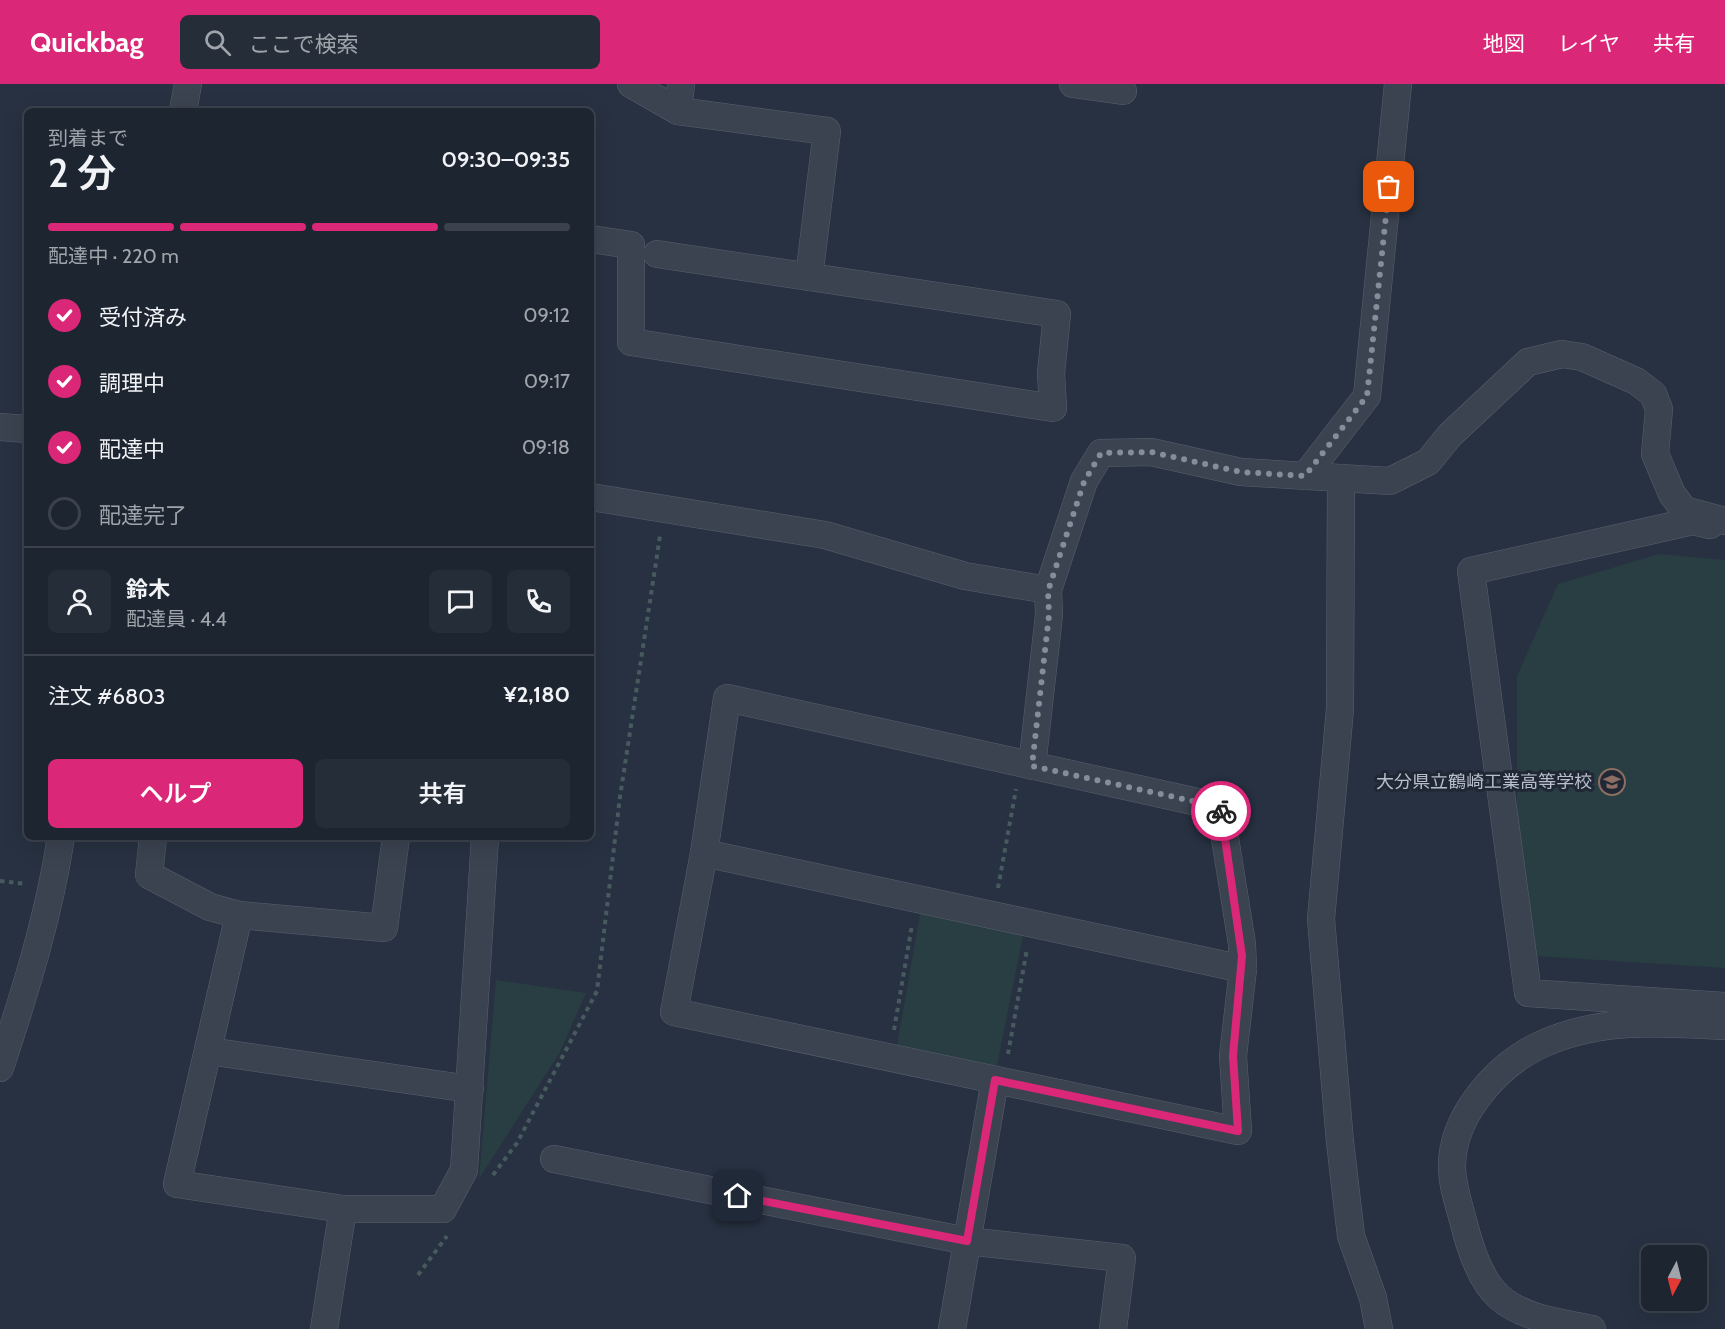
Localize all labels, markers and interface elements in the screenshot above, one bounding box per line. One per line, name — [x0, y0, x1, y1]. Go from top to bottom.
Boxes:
search box — [180, 15, 600, 69]
text: Quickbag — [30, 25, 144, 59]
icon: search — [201, 26, 234, 59]
text: ここで検索 — [249, 31, 359, 58]
text: 地図 — [1483, 31, 1525, 56]
text: レイヤ — [1558, 31, 1620, 56]
text: 共有 — [1653, 31, 1695, 56]
text: 到着まで — [48, 126, 128, 150]
text: 09:30–09:35 — [442, 146, 570, 173]
text: 2 分 — [48, 149, 116, 197]
pin — [1363, 161, 1414, 212]
icon: bag — [1372, 170, 1405, 203]
text: 配達中 · 220 m — [48, 244, 179, 268]
icon: check — [48, 299, 81, 332]
text: 09:12 — [524, 303, 570, 327]
text: 受付済み — [99, 304, 187, 331]
icon: check — [48, 365, 81, 398]
text: 09:17 — [524, 369, 570, 393]
text: 調理中 — [99, 370, 165, 397]
icon: check — [48, 431, 81, 464]
text: 09:18 — [522, 435, 570, 459]
text: 配達中 — [99, 436, 165, 463]
text: 配達完了 — [99, 502, 187, 529]
button: person — [48, 570, 111, 633]
button: chat — [429, 570, 492, 633]
button: phone — [507, 570, 570, 633]
text: 鈴木 — [126, 576, 170, 603]
text: 配達員 · 4.4 — [126, 607, 227, 631]
text: ¥2,180 — [503, 681, 570, 708]
text: 注文 #6803 — [48, 683, 166, 710]
button: ヘルプ — [48, 759, 303, 828]
button: 共有 — [315, 759, 570, 828]
school or university icon: 大分県立鶴崎工業高等学校 — [1597, 767, 1627, 797]
place label: 大分県立鶴崎工業高等学校 — [1376, 771, 1592, 793]
courier — [1191, 781, 1251, 841]
icon: bike — [1205, 795, 1238, 828]
pin — [712, 1170, 763, 1221]
icon: home — [721, 1179, 754, 1212]
north arrow — [1641, 1245, 1707, 1311]
map controls — [1641, 1245, 1707, 1311]

